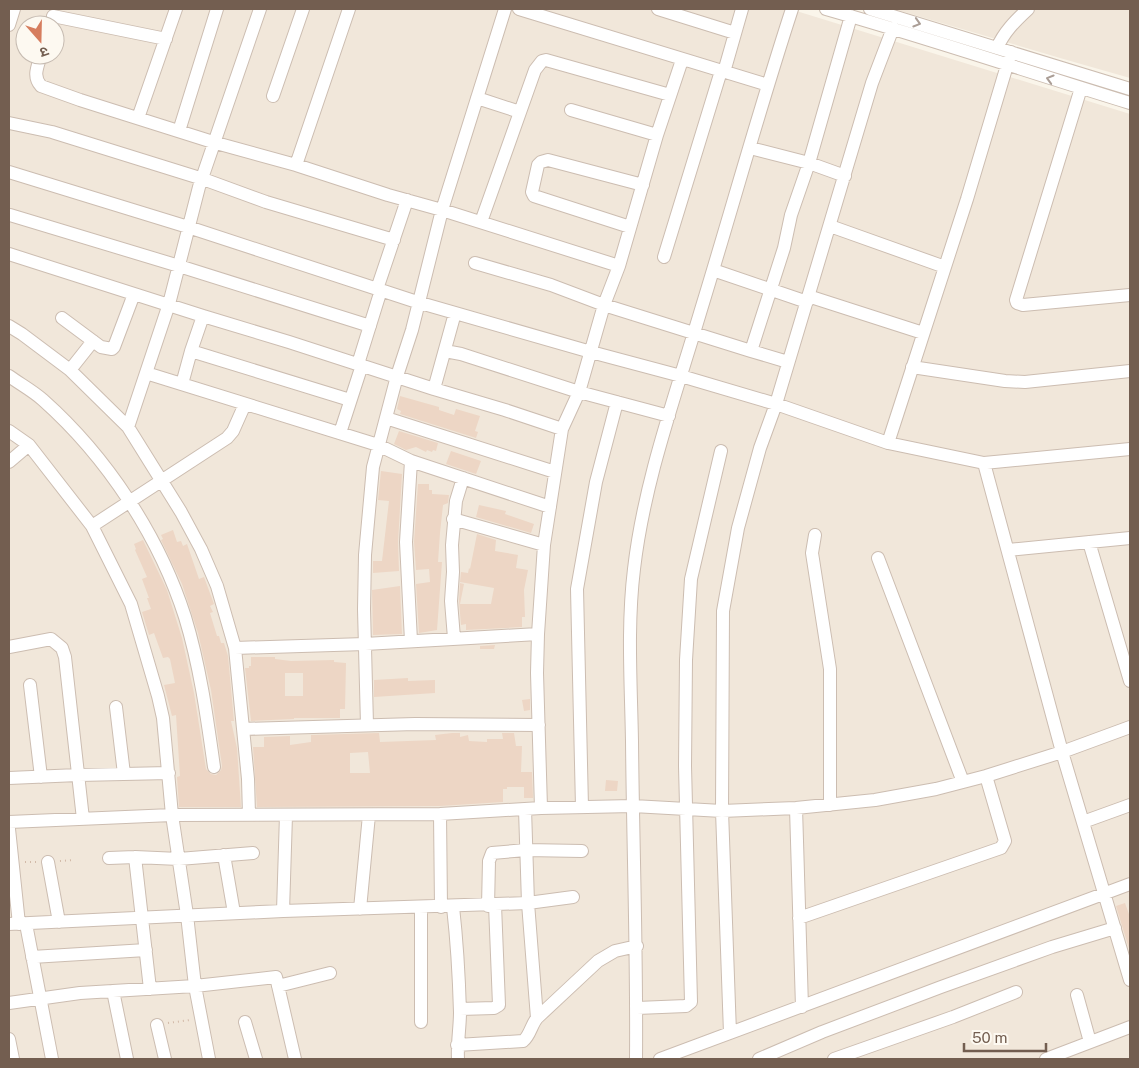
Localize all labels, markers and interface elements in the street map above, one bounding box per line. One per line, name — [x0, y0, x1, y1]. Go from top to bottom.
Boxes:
north arrow — [15, 15, 65, 65]
one-way arrow — [912, 17, 920, 27]
text: उ — [37, 43, 51, 61]
one-way arrow — [1046, 74, 1055, 84]
scale bar — [964, 1020, 1046, 1052]
text: 50 m — [972, 1029, 1007, 1046]

